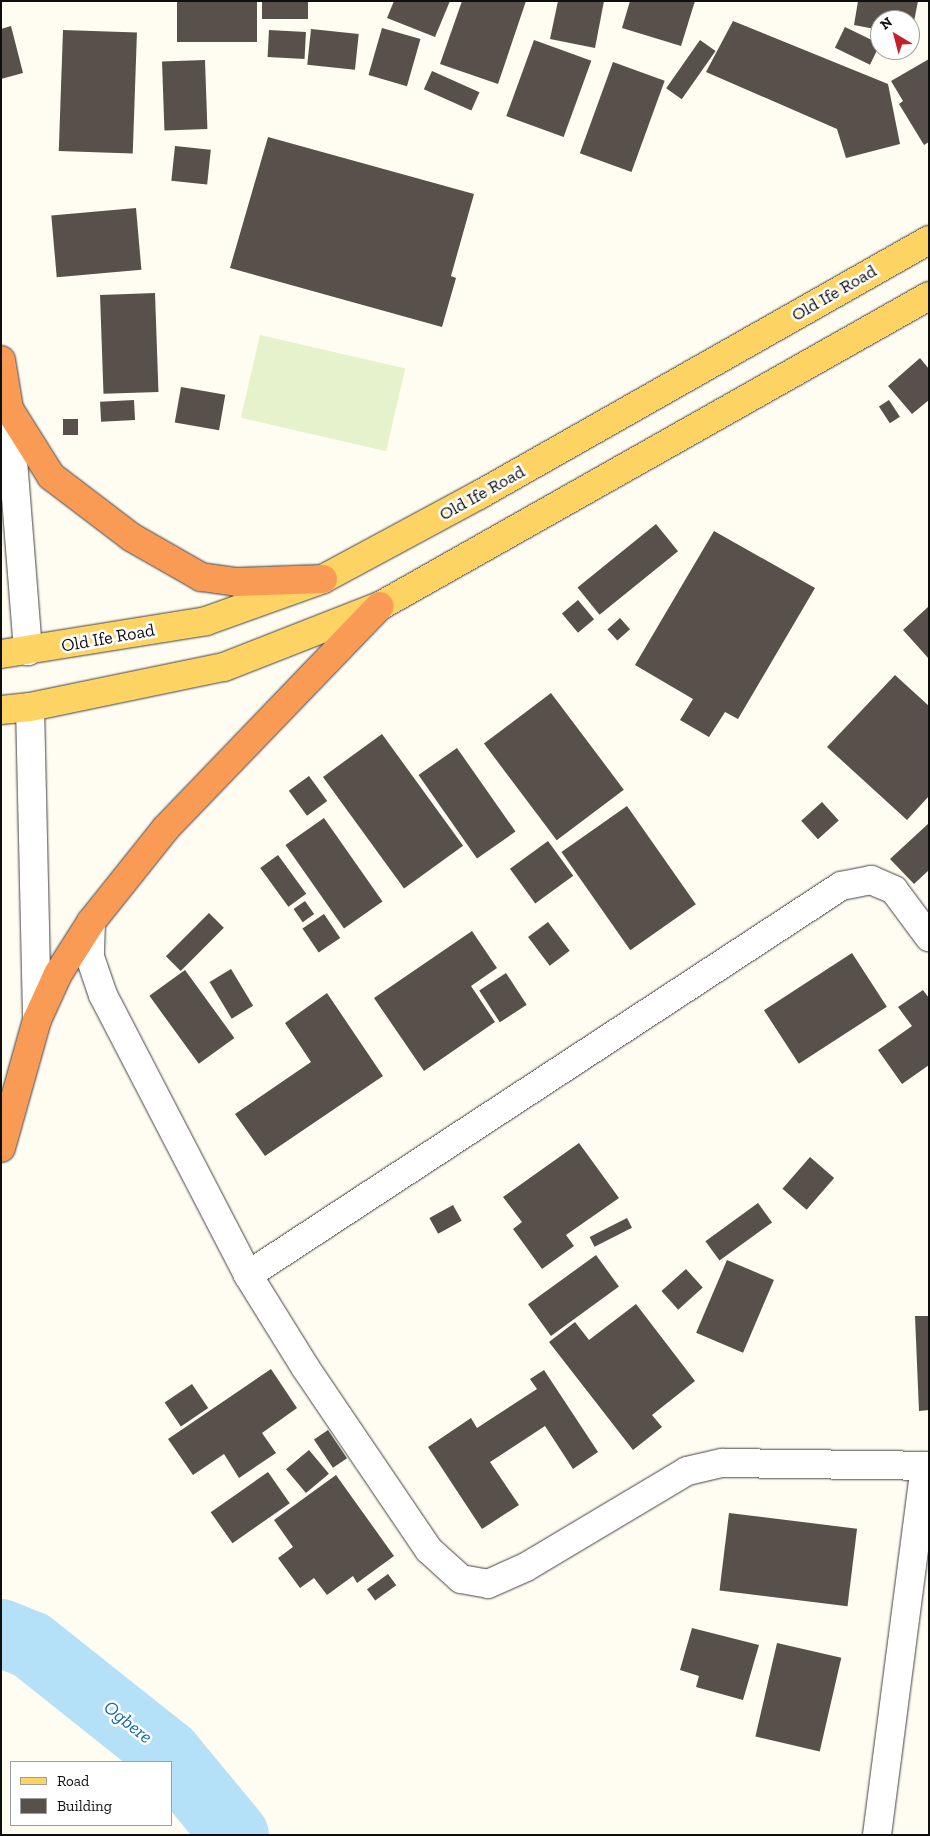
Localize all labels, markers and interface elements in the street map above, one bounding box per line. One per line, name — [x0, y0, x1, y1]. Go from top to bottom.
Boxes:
north arrow — [870, 10, 920, 60]
text: N — [877, 13, 896, 33]
street label: Old Ife Road — [788, 260, 880, 326]
street label: Old Ife Road — [436, 461, 528, 525]
street label: Old Ife Road — [60, 619, 156, 657]
water label: Ogbere — [99, 1696, 157, 1748]
legend — [10, 1761, 172, 1826]
text: Road — [57, 1772, 89, 1790]
text: Building — [57, 1797, 112, 1815]

